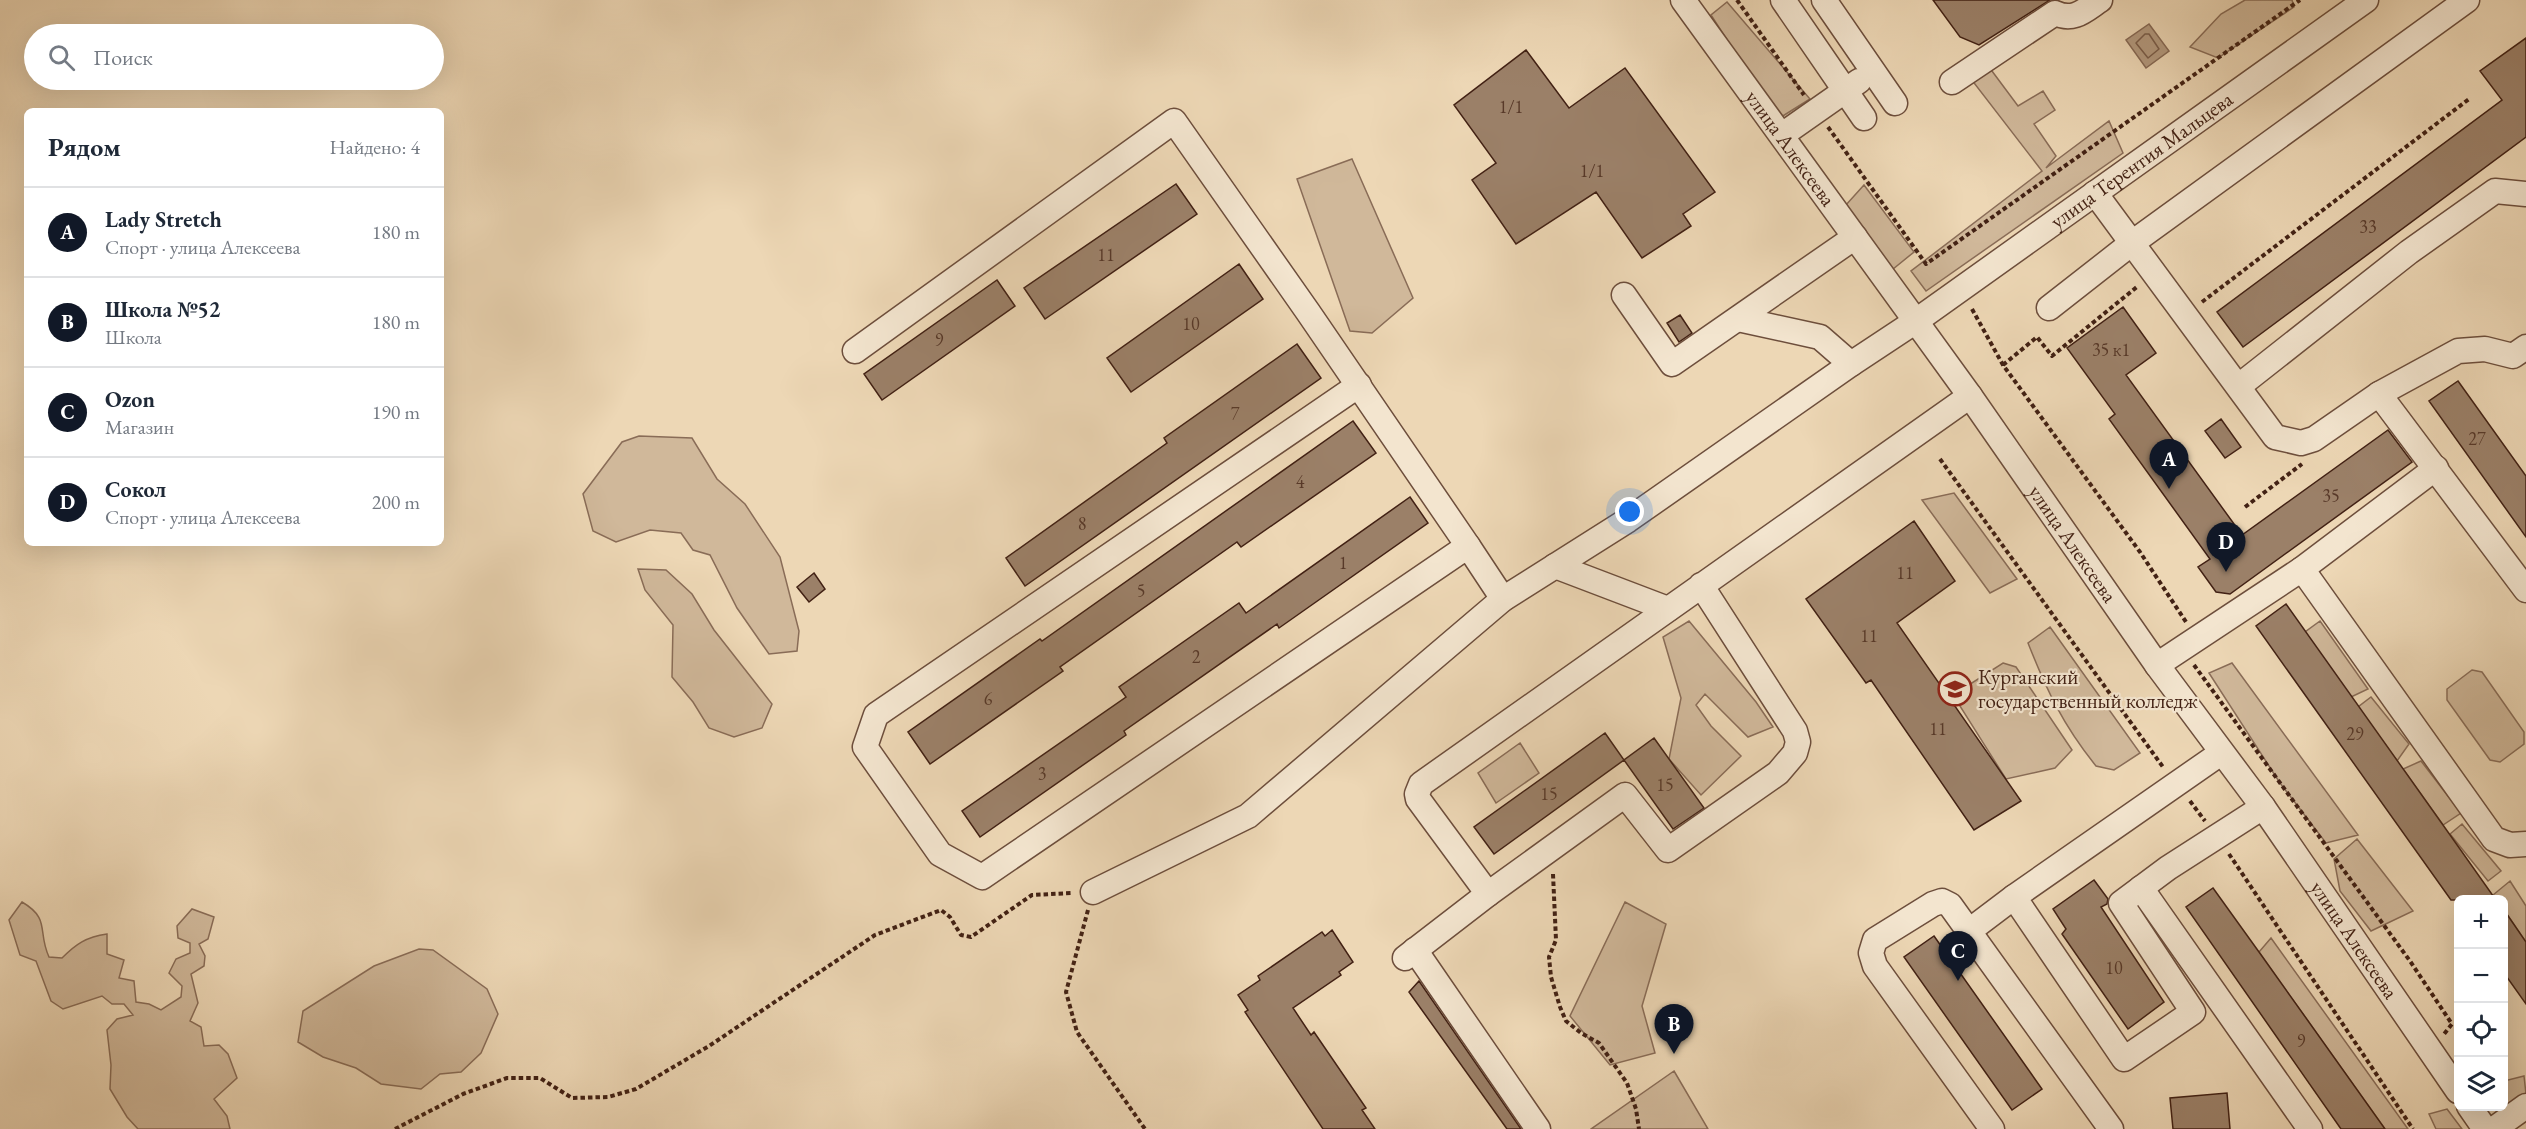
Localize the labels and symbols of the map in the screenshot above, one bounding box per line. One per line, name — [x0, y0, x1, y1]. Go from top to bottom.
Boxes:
street label: улица Алексеева — [1740, 84, 1842, 212]
street label: улица Терентия Мальцева — [2045, 85, 2238, 234]
house number: 1/1 — [1499, 95, 1523, 118]
house number: 1/1 — [1580, 159, 1604, 182]
house number: 33 — [2359, 215, 2377, 238]
house number: 11 — [1097, 243, 1115, 266]
house number: 10 — [1182, 312, 1200, 335]
house number: 9 — [935, 328, 944, 351]
house number: 35 к1 — [2092, 338, 2130, 361]
house number: 7 — [1231, 402, 1240, 425]
house number: 27 — [2468, 427, 2486, 450]
pin: A — [2150, 440, 2188, 489]
house number: 4 — [1296, 470, 1305, 493]
street label: улица Алексеева — [2023, 479, 2124, 608]
house number: 35 — [2322, 484, 2340, 507]
your location — [1615, 497, 1644, 526]
house number: 8 — [1078, 512, 1086, 535]
pin: D — [2206, 522, 2246, 572]
house number: 1 — [1339, 551, 1347, 574]
house number: 11 — [1896, 561, 1914, 584]
house number: 5 — [1137, 579, 1145, 602]
house number: 11 — [1860, 624, 1878, 647]
house number: 2 — [1192, 645, 1201, 668]
place label: Курганский государственный колледж — [1978, 663, 2198, 714]
school or university icon: Курганский государственный колледж — [1937, 671, 1973, 707]
house number: 6 — [984, 687, 993, 710]
house number: 11 — [1929, 717, 1947, 740]
house number: 29 — [2346, 722, 2364, 745]
house number: 3 — [1038, 762, 1046, 785]
house number: 15 — [1656, 773, 1674, 796]
house number: 15 — [1540, 782, 1558, 805]
street label: улица Алексеева — [2305, 875, 2405, 1004]
pin: C — [1938, 932, 1978, 981]
house number: 10 — [2105, 956, 2123, 979]
pin: B — [1654, 1004, 1694, 1054]
house number: 9 — [2297, 1029, 2306, 1052]

